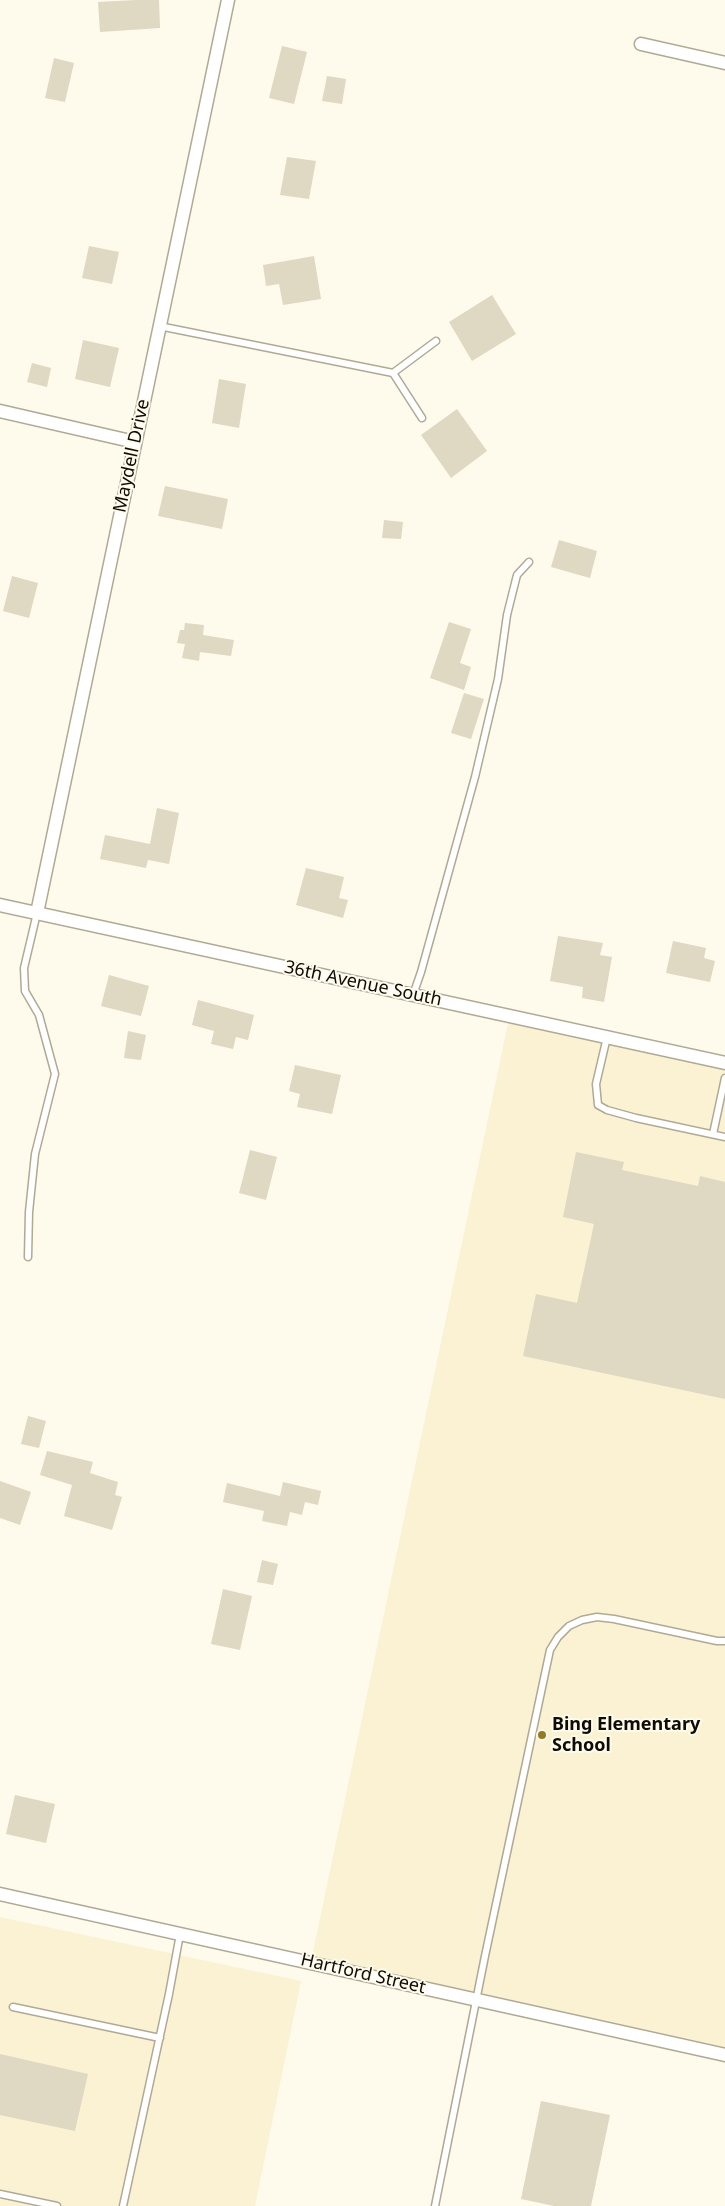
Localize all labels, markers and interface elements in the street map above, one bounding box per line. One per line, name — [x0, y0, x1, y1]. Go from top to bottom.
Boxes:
street label: Maydell Drive — [109, 397, 155, 515]
street label: 36th Avenue South — [282, 957, 444, 1011]
place label: Bing Elementary School — [552, 1714, 700, 1756]
marker: Bing Elementary School — [536, 1729, 548, 1741]
street label: Hartford Street — [298, 1949, 428, 1999]

